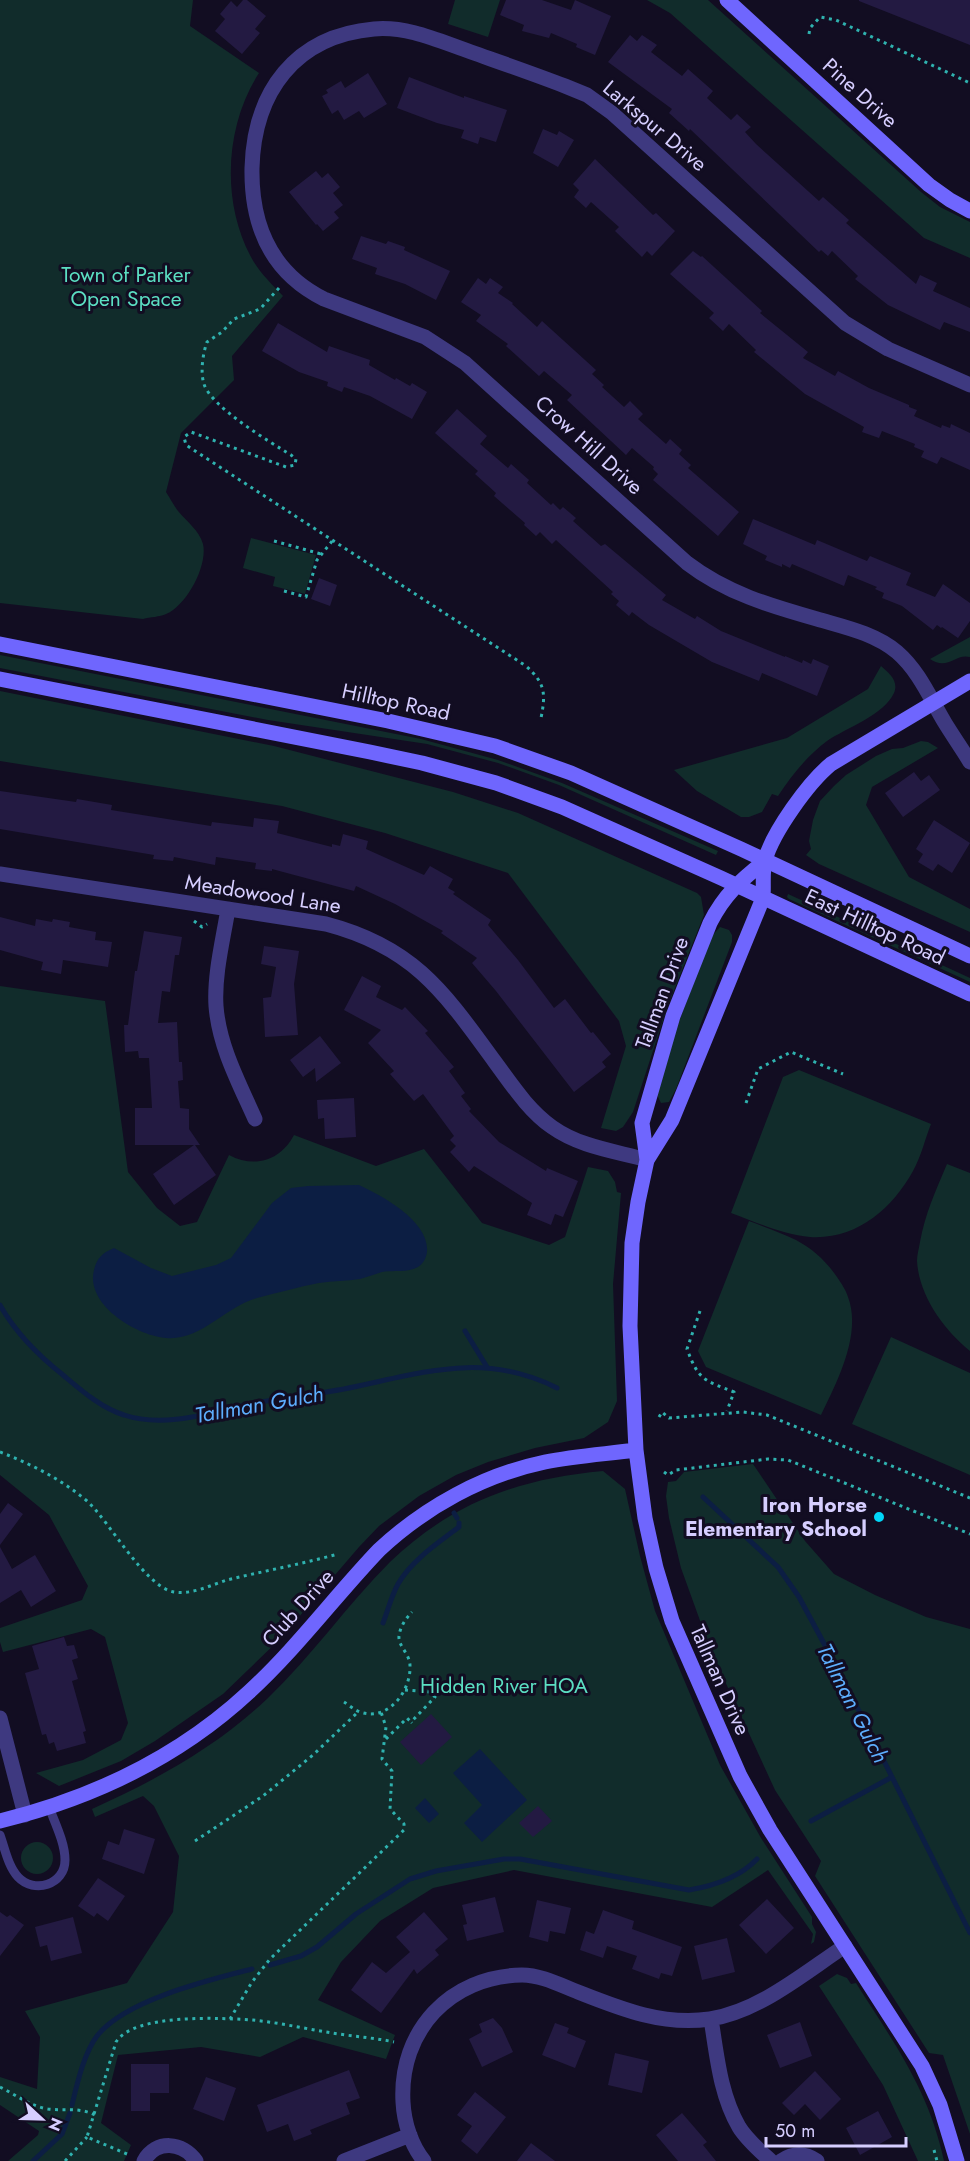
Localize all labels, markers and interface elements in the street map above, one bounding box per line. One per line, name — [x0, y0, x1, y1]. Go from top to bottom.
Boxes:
street label: Pine Drive — [816, 51, 904, 135]
street label: Larkspur Drive — [596, 73, 714, 179]
park label: Town of Parker Open Space — [61, 260, 191, 314]
street label: Crow Hill Drive — [528, 388, 650, 502]
street label: Hilltop Road — [339, 676, 453, 728]
street label: Meadowood Lane — [183, 867, 343, 921]
street label: East Hilltop Road — [800, 881, 950, 973]
street label: Tallman Drive — [628, 932, 696, 1054]
water label: Tallman Gulch — [192, 1377, 326, 1431]
place label: Iron Horse Elementary School — [685, 1490, 867, 1544]
marker: Iron Horse Elementary School — [872, 1510, 886, 1524]
street label: Club Drive — [255, 1562, 341, 1653]
street label: Tallman Drive — [682, 1620, 758, 1740]
water label: Tallman Gulch — [809, 1638, 897, 1768]
park label: Hidden River HOA — [420, 1671, 588, 1701]
north arrow — [12, 2089, 72, 2149]
scale bar — [766, 2110, 906, 2148]
text: N — [42, 2114, 68, 2135]
text: 50 m — [775, 2118, 815, 2144]

